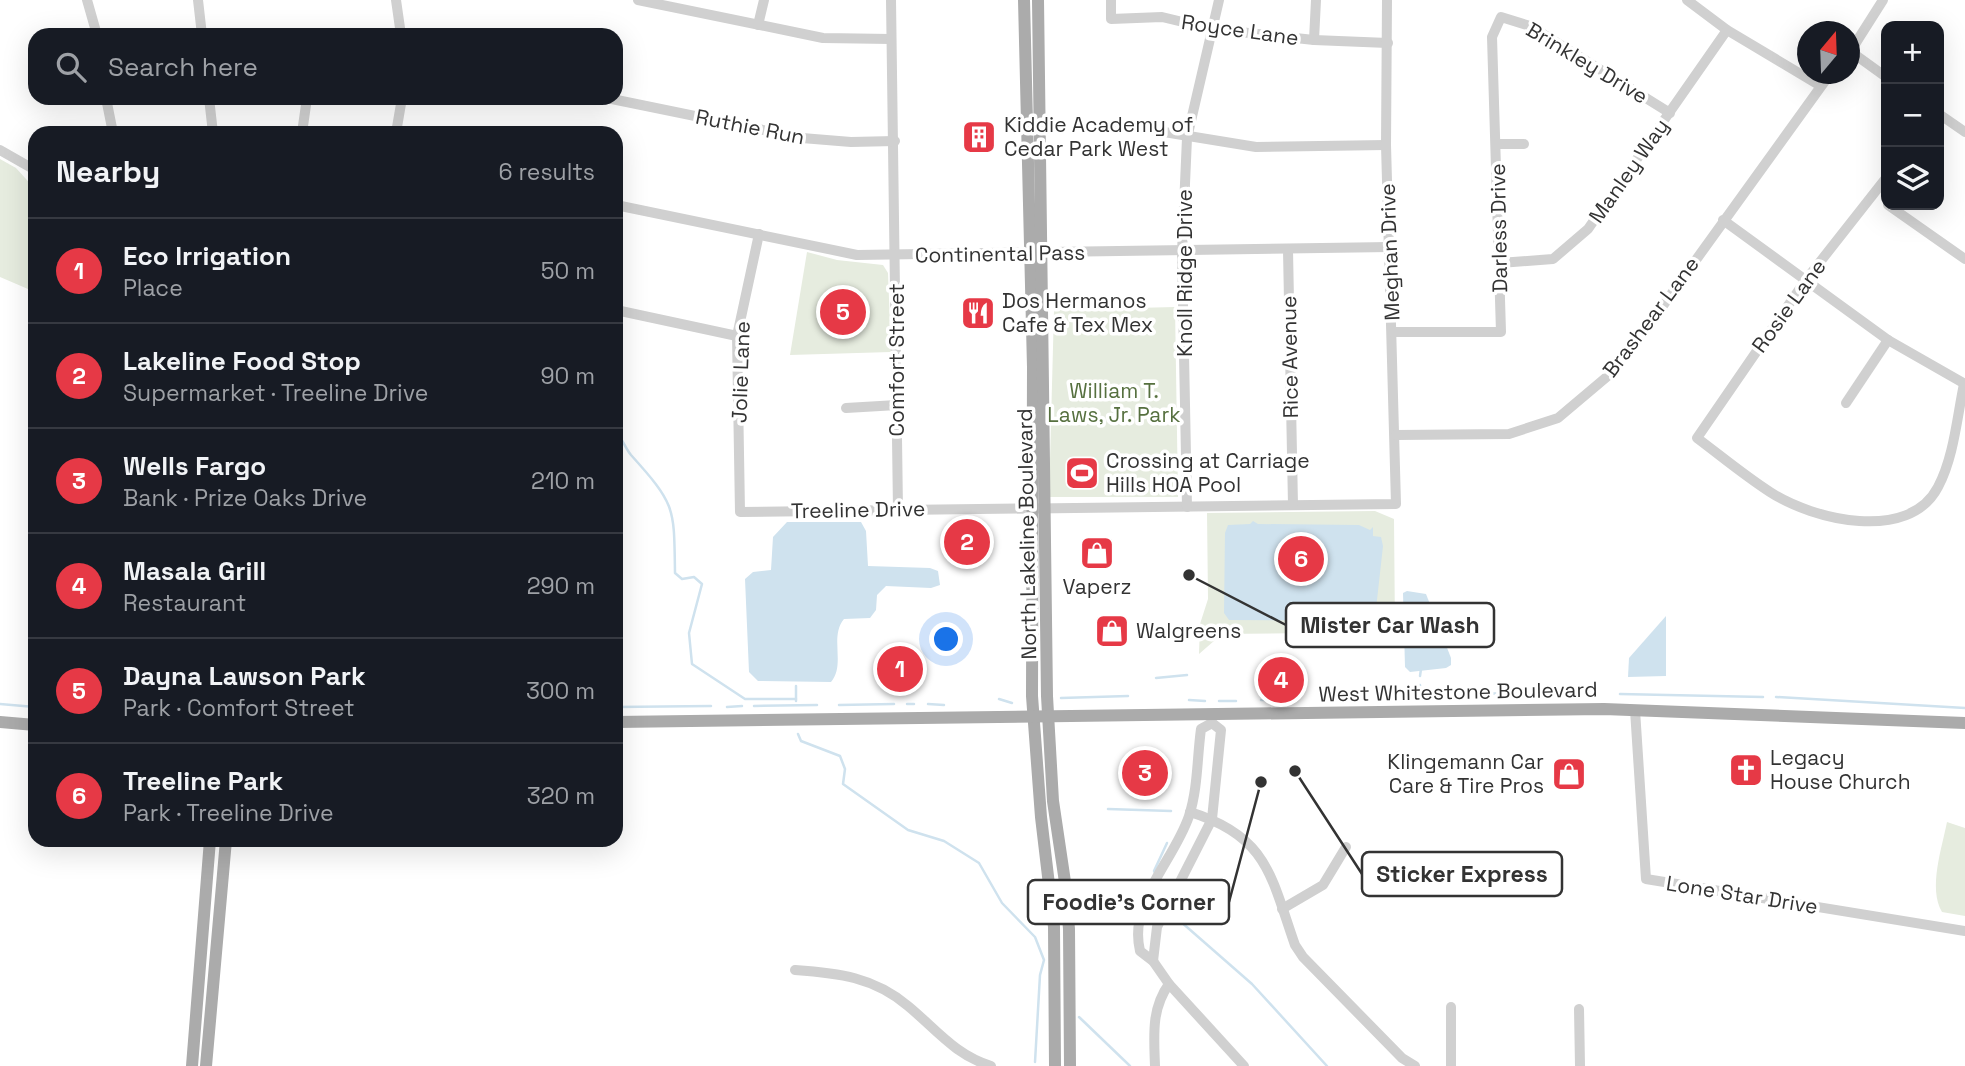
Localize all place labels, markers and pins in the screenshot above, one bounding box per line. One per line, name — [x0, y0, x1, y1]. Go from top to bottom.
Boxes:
place label: Kiddie Academy of Cedar Park West — [1004, 111, 1193, 162]
building icon: Kiddie Academy of Cedar Park West — [960, 118, 998, 156]
pin: 5 — [820, 286, 866, 338]
place label: Dos Hermanos Cafe & Tex Mex — [1002, 287, 1153, 338]
restaurant icon: Dos Hermanos Cafe & Tex Mex — [959, 294, 997, 332]
place label: Crossing at Carriage Hills HOA Pool — [1106, 447, 1310, 498]
sports icon: Crossing at Carriage Hills HOA Pool — [1063, 454, 1101, 492]
pin: 2 — [944, 516, 990, 568]
pin: 6 — [1278, 533, 1324, 585]
shop icon: Vaperz — [1078, 534, 1116, 572]
place label: Vaperz — [1062, 573, 1132, 600]
callout: Mister Car Wash — [1286, 603, 1494, 647]
shop icon: Walgreens — [1093, 612, 1131, 650]
place label: Walgreens — [1136, 617, 1241, 644]
pin: 1 — [877, 643, 923, 695]
pin: 4 — [1258, 654, 1304, 706]
place label: Legacy House Church — [1770, 744, 1911, 795]
pin: 3 — [1122, 747, 1168, 799]
place label: Klingemann Car Care & Tire Pros — [1387, 748, 1544, 799]
church icon: Legacy House Church — [1727, 751, 1765, 789]
shop icon: Klingemann Car Care & Tire Pros — [1550, 755, 1588, 793]
callout: Sticker Express — [1362, 852, 1562, 896]
callout: Foodie's Corner — [1028, 880, 1229, 924]

